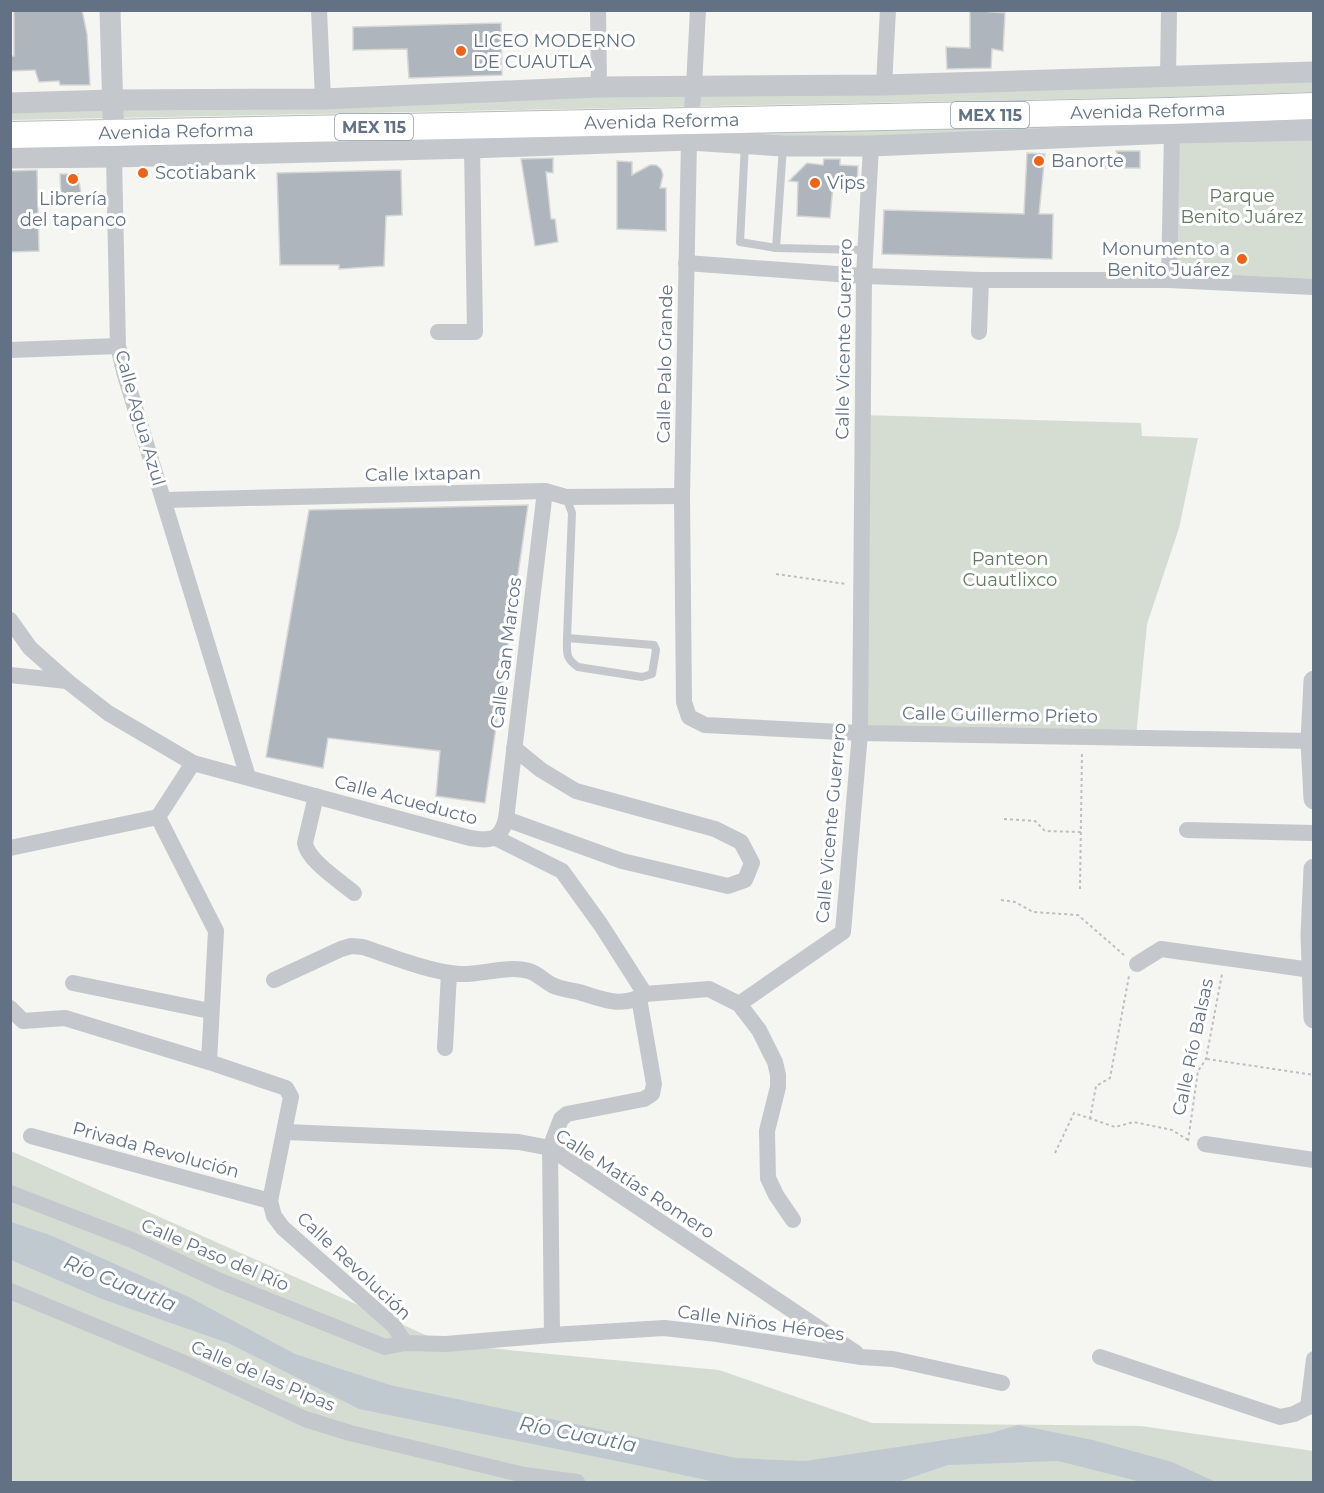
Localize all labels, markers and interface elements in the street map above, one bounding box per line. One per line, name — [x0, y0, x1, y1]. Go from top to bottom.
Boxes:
place label: LICEO MODERNO DE CUAUTLA — [473, 30, 636, 73]
marker: LICEO MODERNO DE CUAUTLA — [454, 44, 468, 58]
street label: Avenida Reforma — [1070, 98, 1226, 124]
road number: MEX 115 — [951, 102, 1029, 128]
street label: Avenida Reforma — [584, 109, 740, 134]
road number: MEX 115 — [335, 114, 413, 140]
street label: Avenida Reforma — [98, 119, 254, 144]
place label: Banorte — [1051, 150, 1124, 172]
marker: Banorte — [1032, 154, 1046, 168]
place label: Scotiabank — [155, 162, 256, 184]
marker: Scotiabank — [136, 166, 150, 180]
marker: Librería del tapanco — [66, 172, 80, 186]
place label: Vips — [827, 172, 865, 194]
marker: Vips — [808, 176, 822, 190]
park label: Parque Benito Juárez — [1181, 185, 1303, 228]
place label: Librería del tapanco — [20, 188, 126, 231]
street label: Calle Vicente Guerrero — [831, 238, 857, 440]
place label: Monumento a Benito Juárez — [1102, 238, 1230, 281]
marker: Monumento a Benito Juárez — [1235, 252, 1249, 266]
street label: Calle Palo Grande — [653, 284, 677, 444]
street label: Calle Agua Azul — [110, 348, 170, 488]
street label: Calle Ixtapan — [365, 462, 481, 486]
park label: Panteon Cuautlixco — [963, 548, 1057, 591]
street label: Calle San Marcos — [486, 576, 526, 730]
street label: Calle Guillermo Prieto — [902, 702, 1098, 728]
street label: Calle Vicente Guerrero — [811, 722, 851, 924]
street label: Calle Acueducto — [332, 770, 480, 830]
street label: Calle Río Balsas — [1168, 976, 1218, 1118]
street label: Privada Revolución — [70, 1117, 242, 1183]
street label: Calle Matías Romero — [551, 1124, 719, 1244]
street label: Calle Revolución — [292, 1207, 416, 1325]
street label: Calle Paso del Río — [138, 1214, 292, 1296]
water label: Río Cuautla — [60, 1250, 180, 1316]
street label: Calle Niños Héroes — [676, 1300, 846, 1346]
street label: Calle de las Pipas — [188, 1336, 339, 1416]
water label: Río Cuautla — [517, 1411, 639, 1457]

